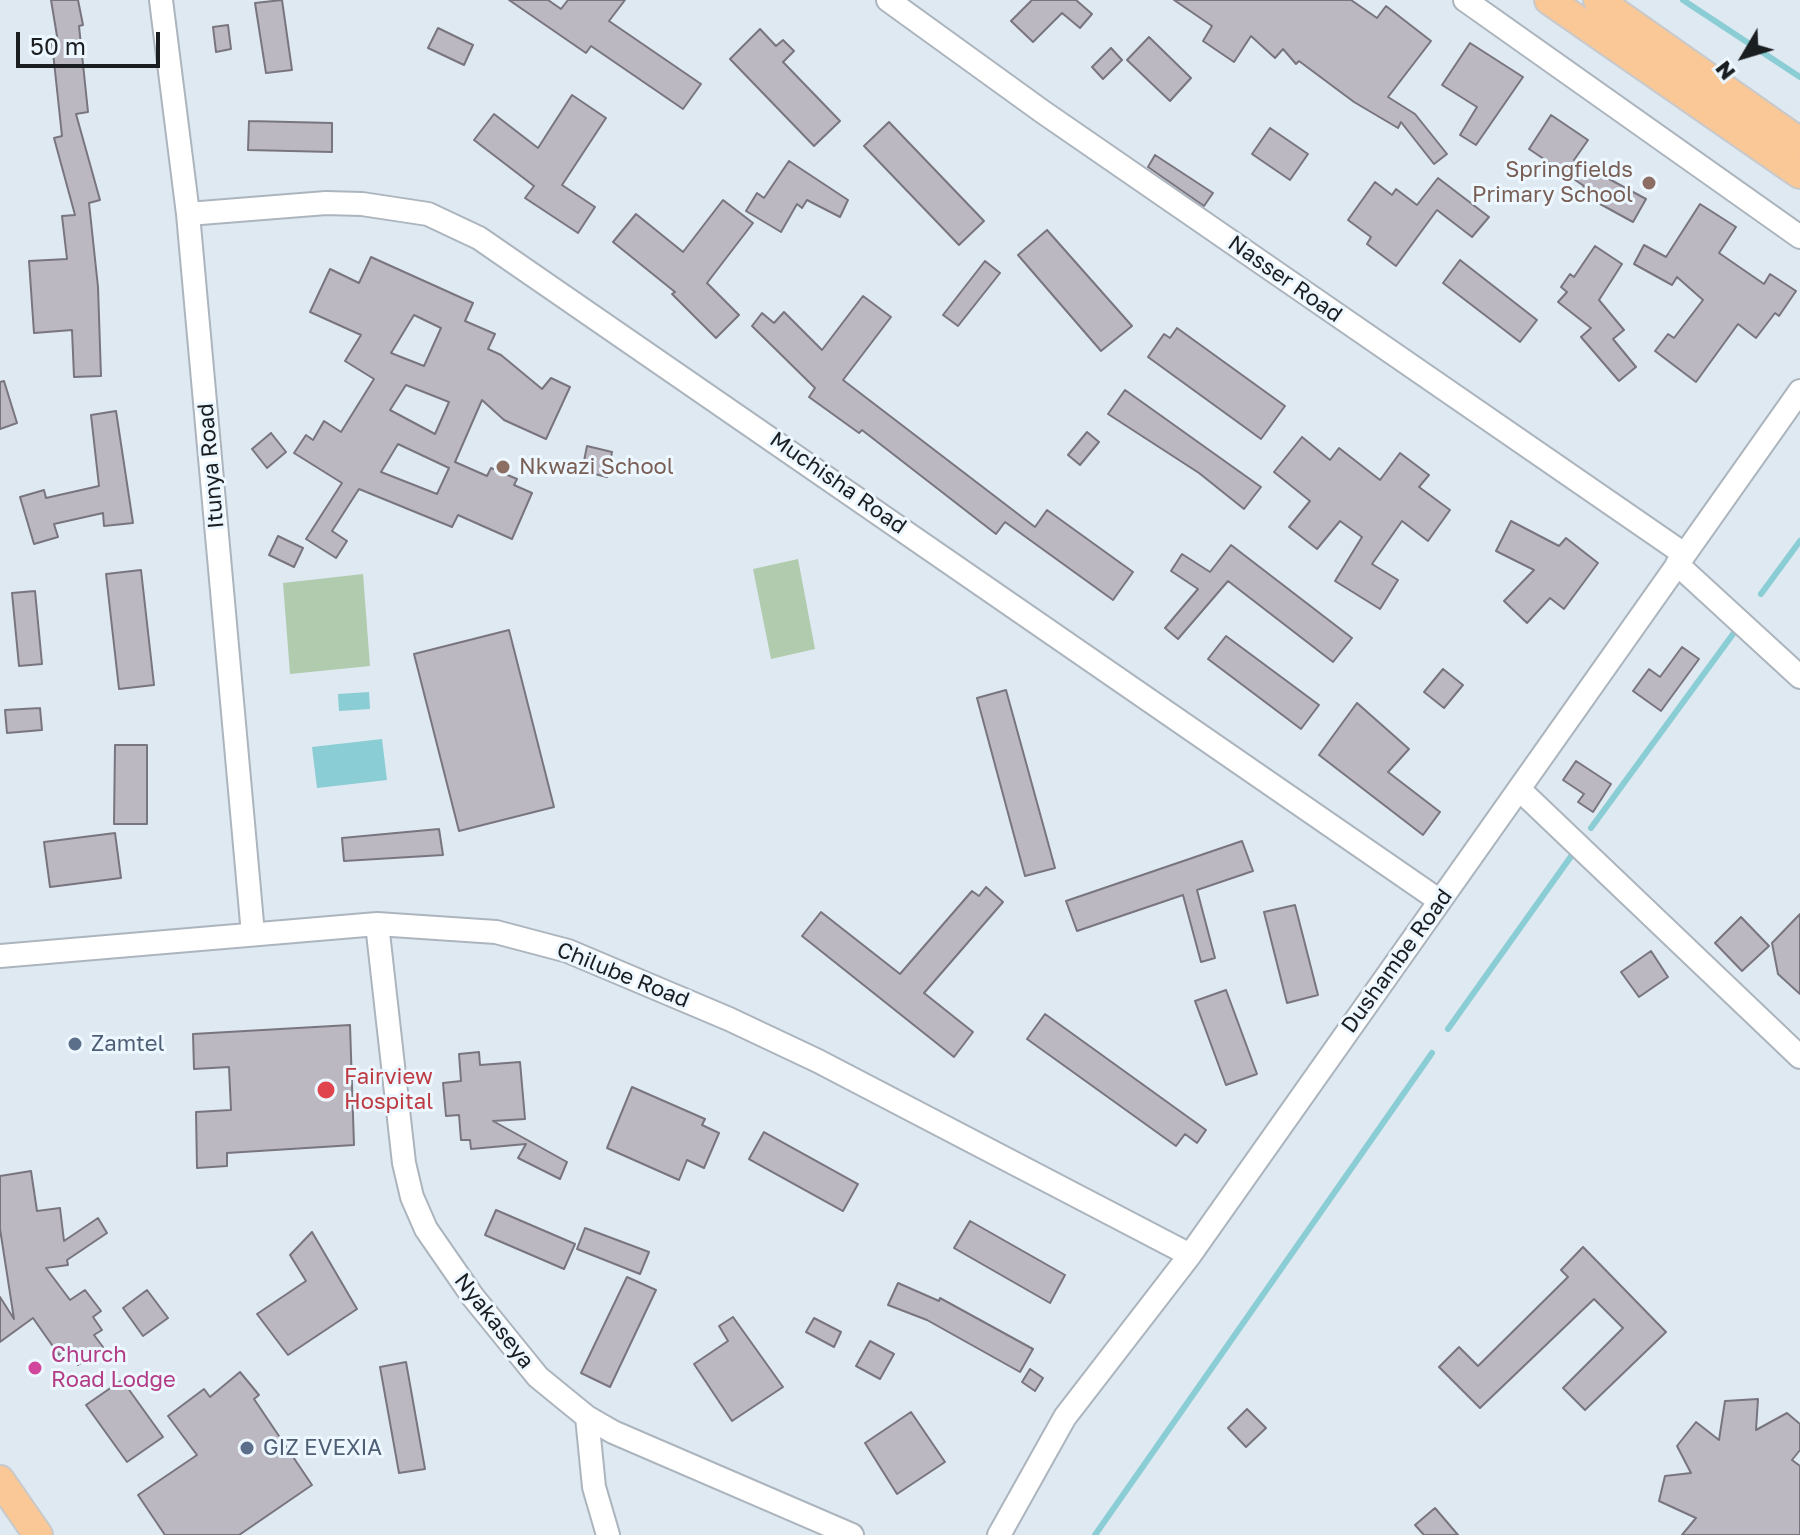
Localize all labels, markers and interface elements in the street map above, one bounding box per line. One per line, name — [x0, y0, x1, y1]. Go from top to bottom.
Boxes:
scale bar — [20, 16, 164, 66]
north arrow — [1704, 16, 1784, 96]
text: 50 m — [30, 31, 86, 60]
text: N — [1709, 56, 1740, 86]
place label: Springfields Primary School — [1472, 157, 1633, 208]
marker: Springfields Primary School — [1640, 174, 1658, 192]
street label: Nasser Road — [1223, 230, 1347, 328]
street label: Itunya Road — [192, 402, 230, 530]
street label: Muchisha Road — [765, 426, 911, 540]
place label: Nkwazi School — [519, 454, 674, 480]
marker: Nkwazi School — [494, 458, 512, 476]
street label: Dushambe Road — [1336, 884, 1458, 1038]
street label: Chilube Road — [553, 936, 693, 1014]
place label: Zamtel — [91, 1031, 164, 1057]
marker: Zamtel — [66, 1035, 84, 1053]
place label: Fairview Hospital — [344, 1064, 433, 1116]
marker: Fairview Hospital — [315, 1079, 337, 1101]
street label: Nyakaseya — [449, 1268, 539, 1374]
place label: Church Road Lodge — [51, 1342, 176, 1394]
marker: Church Road Lodge — [26, 1359, 44, 1377]
place label: GIZ EVEXIA — [263, 1435, 382, 1461]
marker: GIZ EVEXIA — [238, 1439, 256, 1457]

